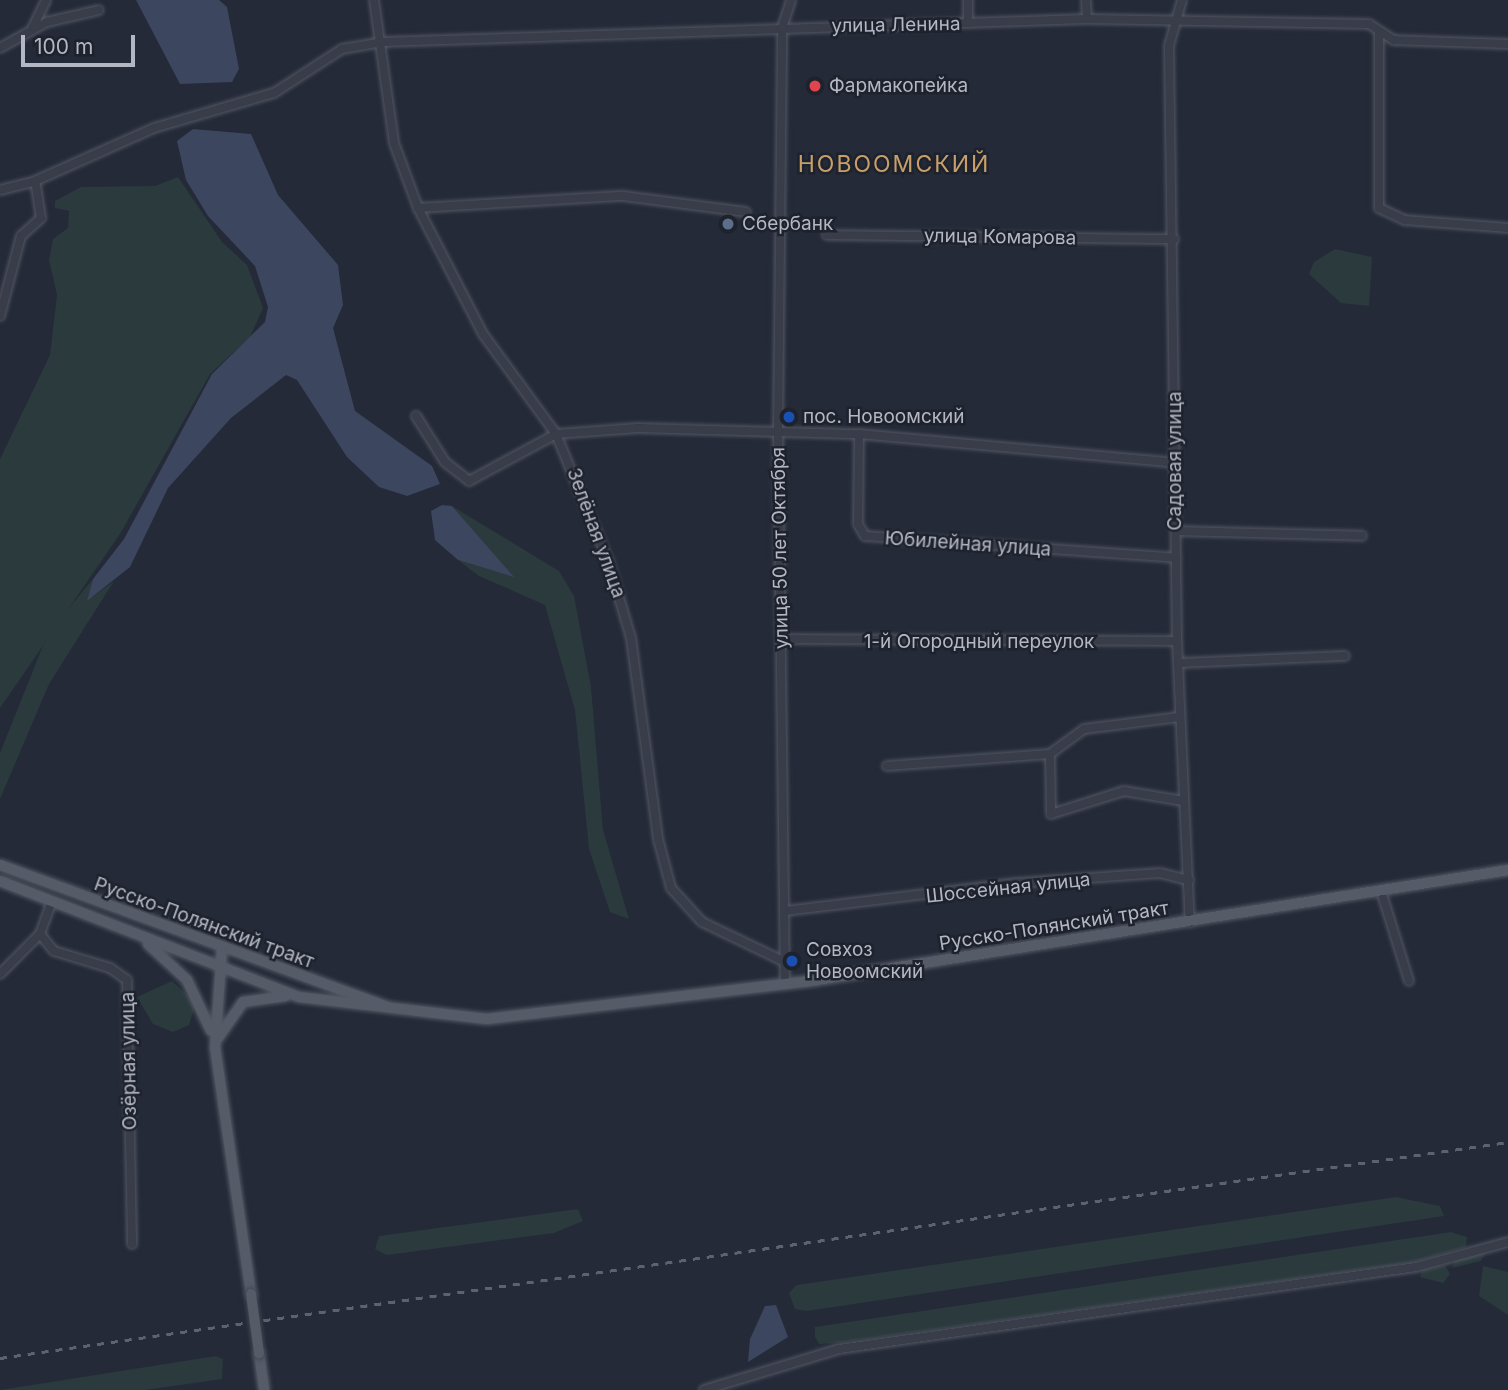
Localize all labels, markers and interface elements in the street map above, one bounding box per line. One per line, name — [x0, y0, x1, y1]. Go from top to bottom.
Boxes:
street label: улица Ленина — [831, 12, 961, 38]
scale bar — [24, 21, 138, 65]
text: 100 m — [34, 34, 93, 59]
place label: Фармакопейка — [829, 75, 968, 97]
marker: Фармакопейка — [807, 78, 823, 94]
district label: НОВООМСКИЙ — [799, 150, 989, 178]
place label: Сбербанк — [742, 213, 833, 235]
marker: Сбербанк — [720, 216, 736, 232]
street label: улица Комарова — [924, 224, 1076, 250]
street label: Садовая улица — [1164, 391, 1186, 531]
place label: пос. Новоомский — [803, 406, 965, 428]
marker: пос. Новоомский — [781, 409, 797, 425]
street label: улица 50 лет Октября — [767, 447, 793, 649]
street label: Зелёная улица — [562, 465, 630, 601]
street label: Юбилейная улица — [884, 527, 1052, 561]
street label: 1-й Огородный переулок — [864, 631, 1094, 653]
street label: Шоссейная улица — [925, 868, 1091, 908]
street label: Русско-Полянский тракт — [91, 873, 317, 973]
street label: Русско-Полянский тракт — [938, 897, 1170, 955]
place label: Совхоз Новоомский — [806, 939, 923, 983]
marker: Совхоз Новоомский — [784, 953, 800, 969]
street label: Озёрная улица — [116, 992, 142, 1130]

